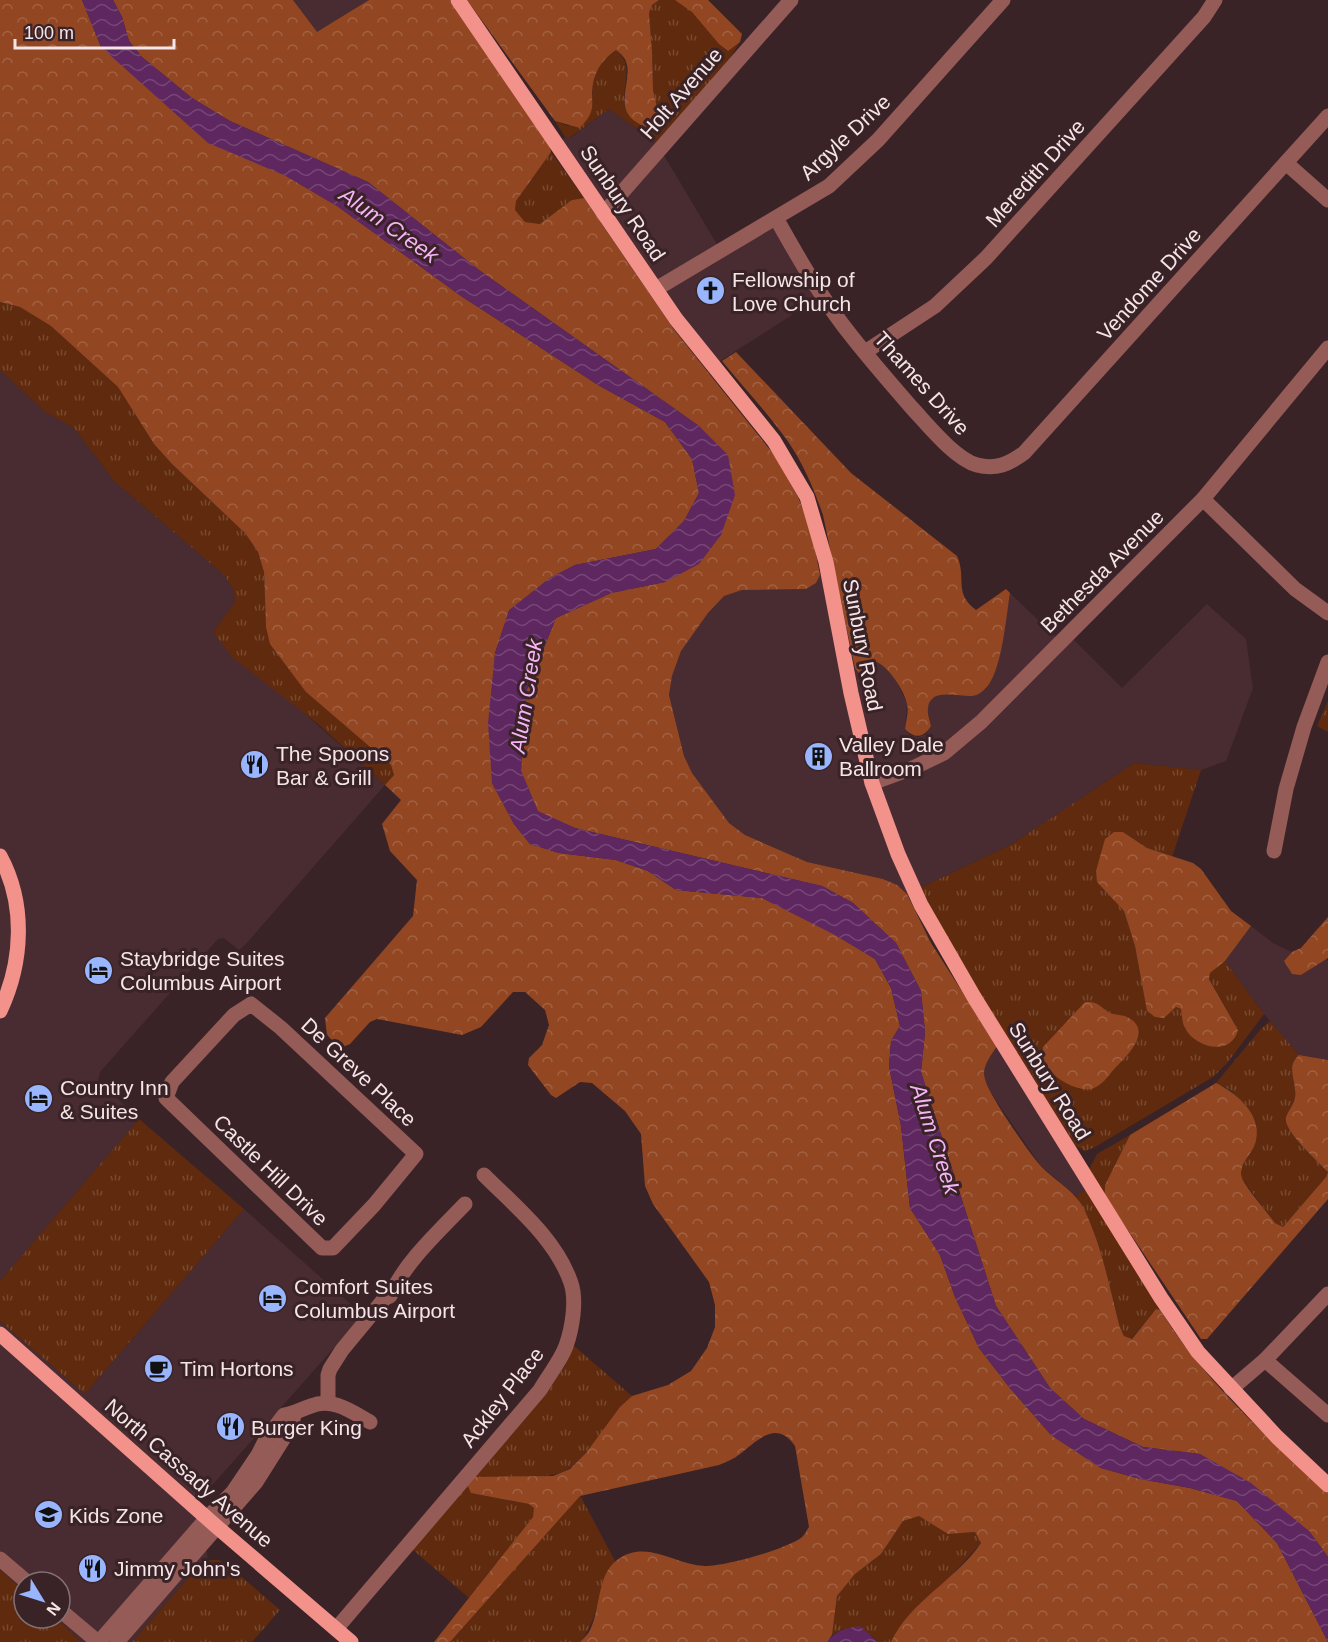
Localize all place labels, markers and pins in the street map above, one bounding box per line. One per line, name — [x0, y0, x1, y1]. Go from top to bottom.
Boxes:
place label: Fellowship of Love Church — [732, 268, 855, 315]
church icon: Fellowship of Love Church — [695, 275, 727, 307]
place label: Valley Dale Ballroom — [839, 733, 944, 780]
building icon: Valley Dale Ballroom — [802, 740, 834, 772]
place label: The Spoons Bar & Grill — [276, 742, 389, 789]
restaurant icon: The Spoons Bar & Grill — [239, 749, 271, 781]
place label: Staybridge Suites Columbus Airport — [120, 947, 285, 994]
hotel icon: Staybridge Suites Columbus Airport — [83, 954, 115, 986]
place label: Country Inn & Suites — [60, 1076, 169, 1123]
hotel icon: Country Inn & Suites — [23, 1083, 55, 1115]
place label: Comfort Suites Columbus Airport — [294, 1275, 455, 1322]
hotel icon: Comfort Suites Columbus Airport — [257, 1282, 289, 1314]
cafe icon: Tim Hortons — [143, 1352, 175, 1384]
place label: Tim Hortons — [180, 1357, 294, 1380]
restaurant icon: Burger King — [214, 1411, 246, 1443]
place label: Burger King — [251, 1416, 362, 1439]
school or university icon: Kids Zone — [32, 1499, 64, 1531]
place label: Kids Zone — [69, 1504, 164, 1527]
restaurant icon: Jimmy John's — [77, 1552, 109, 1584]
place label: Jimmy John's — [114, 1557, 241, 1580]

